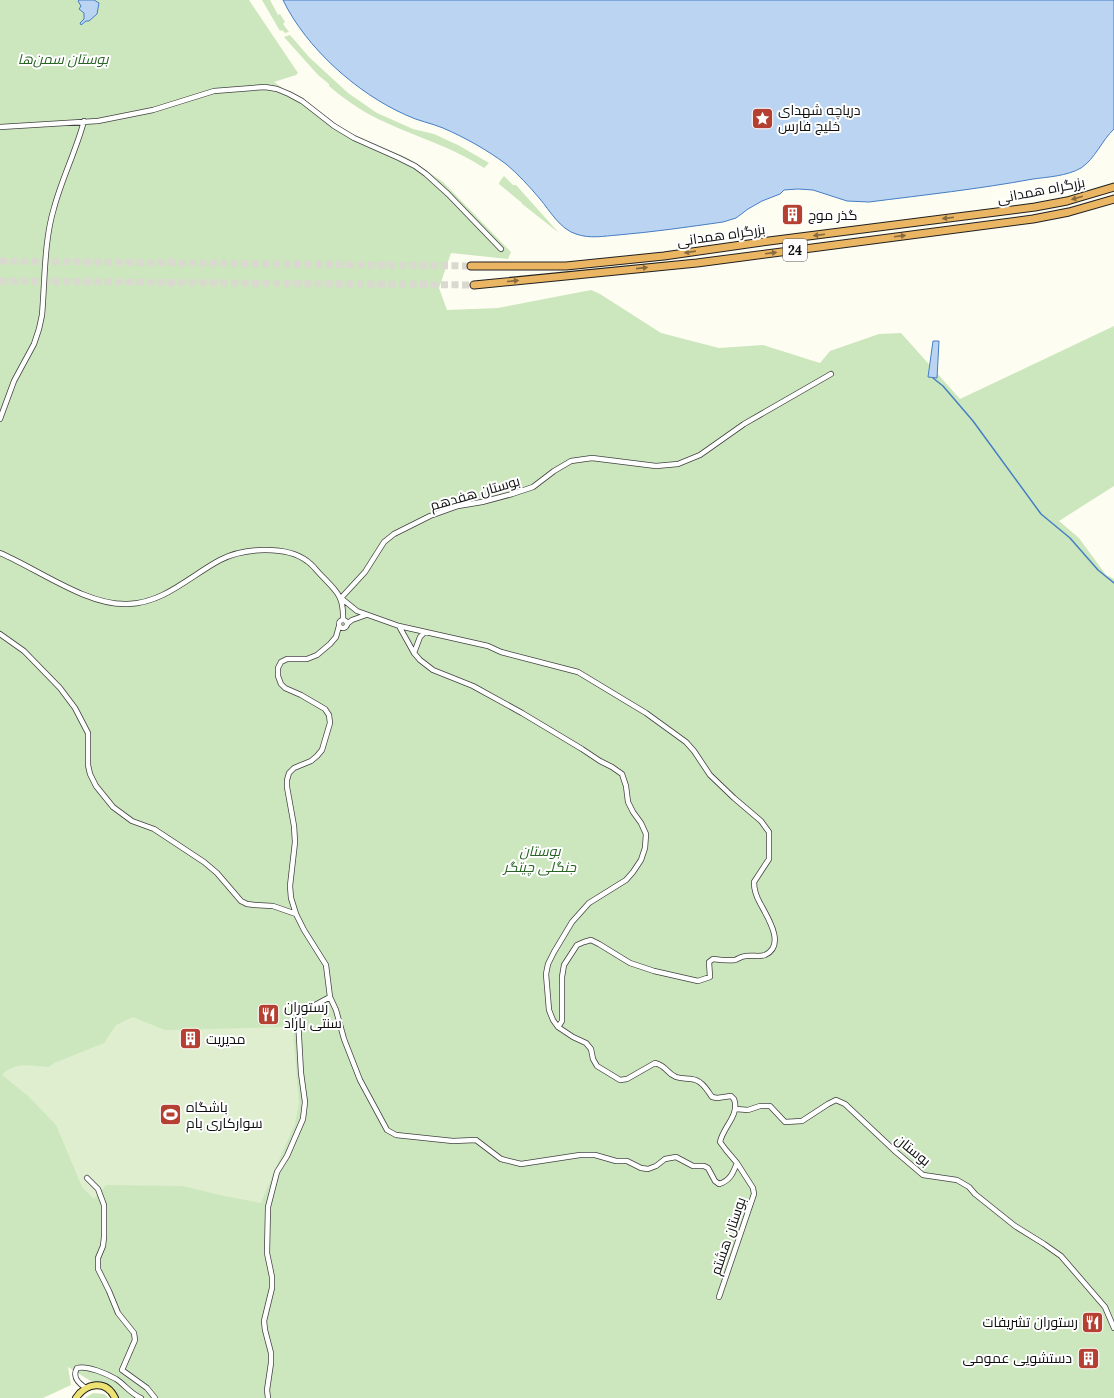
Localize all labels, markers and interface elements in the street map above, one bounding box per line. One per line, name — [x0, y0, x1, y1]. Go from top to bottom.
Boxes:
park label: بوستان سمن‌ها — [18, 50, 110, 68]
place label: دریاچه شهدای خلیج فارس — [778, 101, 860, 135]
place icon: دریاچه شهدای خلیج فارس — [750, 105, 776, 131]
street label: بزرگراه همدانی — [996, 173, 1086, 207]
one-way arrow — [1070, 195, 1082, 201]
building icon: گذر موج — [779, 202, 805, 228]
place label: گذر موج — [808, 206, 858, 224]
one-way arrow — [942, 215, 954, 221]
street label: بزرگراه همدانی — [676, 220, 766, 250]
one-way arrow — [813, 232, 825, 238]
one-way arrow — [894, 233, 906, 239]
road number: 24 — [783, 239, 807, 261]
one-way arrow — [684, 249, 697, 255]
one-way arrow — [765, 250, 777, 256]
one-way arrow — [636, 265, 648, 271]
one-way arrow — [507, 278, 519, 284]
street label: بوستان هفدهم — [428, 472, 522, 515]
park label: بوستان جنگلی چیتگر — [502, 842, 577, 877]
place label: رستوران سنتی باراد — [284, 998, 342, 1032]
restaurant icon: رستوران سنتی باراد — [256, 1002, 282, 1028]
building icon: مدیریت — [178, 1026, 204, 1052]
place label: مدیریت — [206, 1030, 246, 1048]
place label: باشگاه سوارکاری بام — [186, 1098, 263, 1133]
sports icon: باشگاه سوارکاری بام — [158, 1102, 184, 1128]
street label: بوستان — [891, 1130, 935, 1170]
street label: بوستان هشتم — [706, 1195, 751, 1278]
restaurant icon: رستوران تشریفات — [1080, 1309, 1106, 1335]
place label: رستوران تشریفات — [982, 1313, 1078, 1331]
building icon: دستشویی عمومی — [1075, 1345, 1101, 1371]
place label: دستشویی عمومی — [962, 1349, 1072, 1367]

